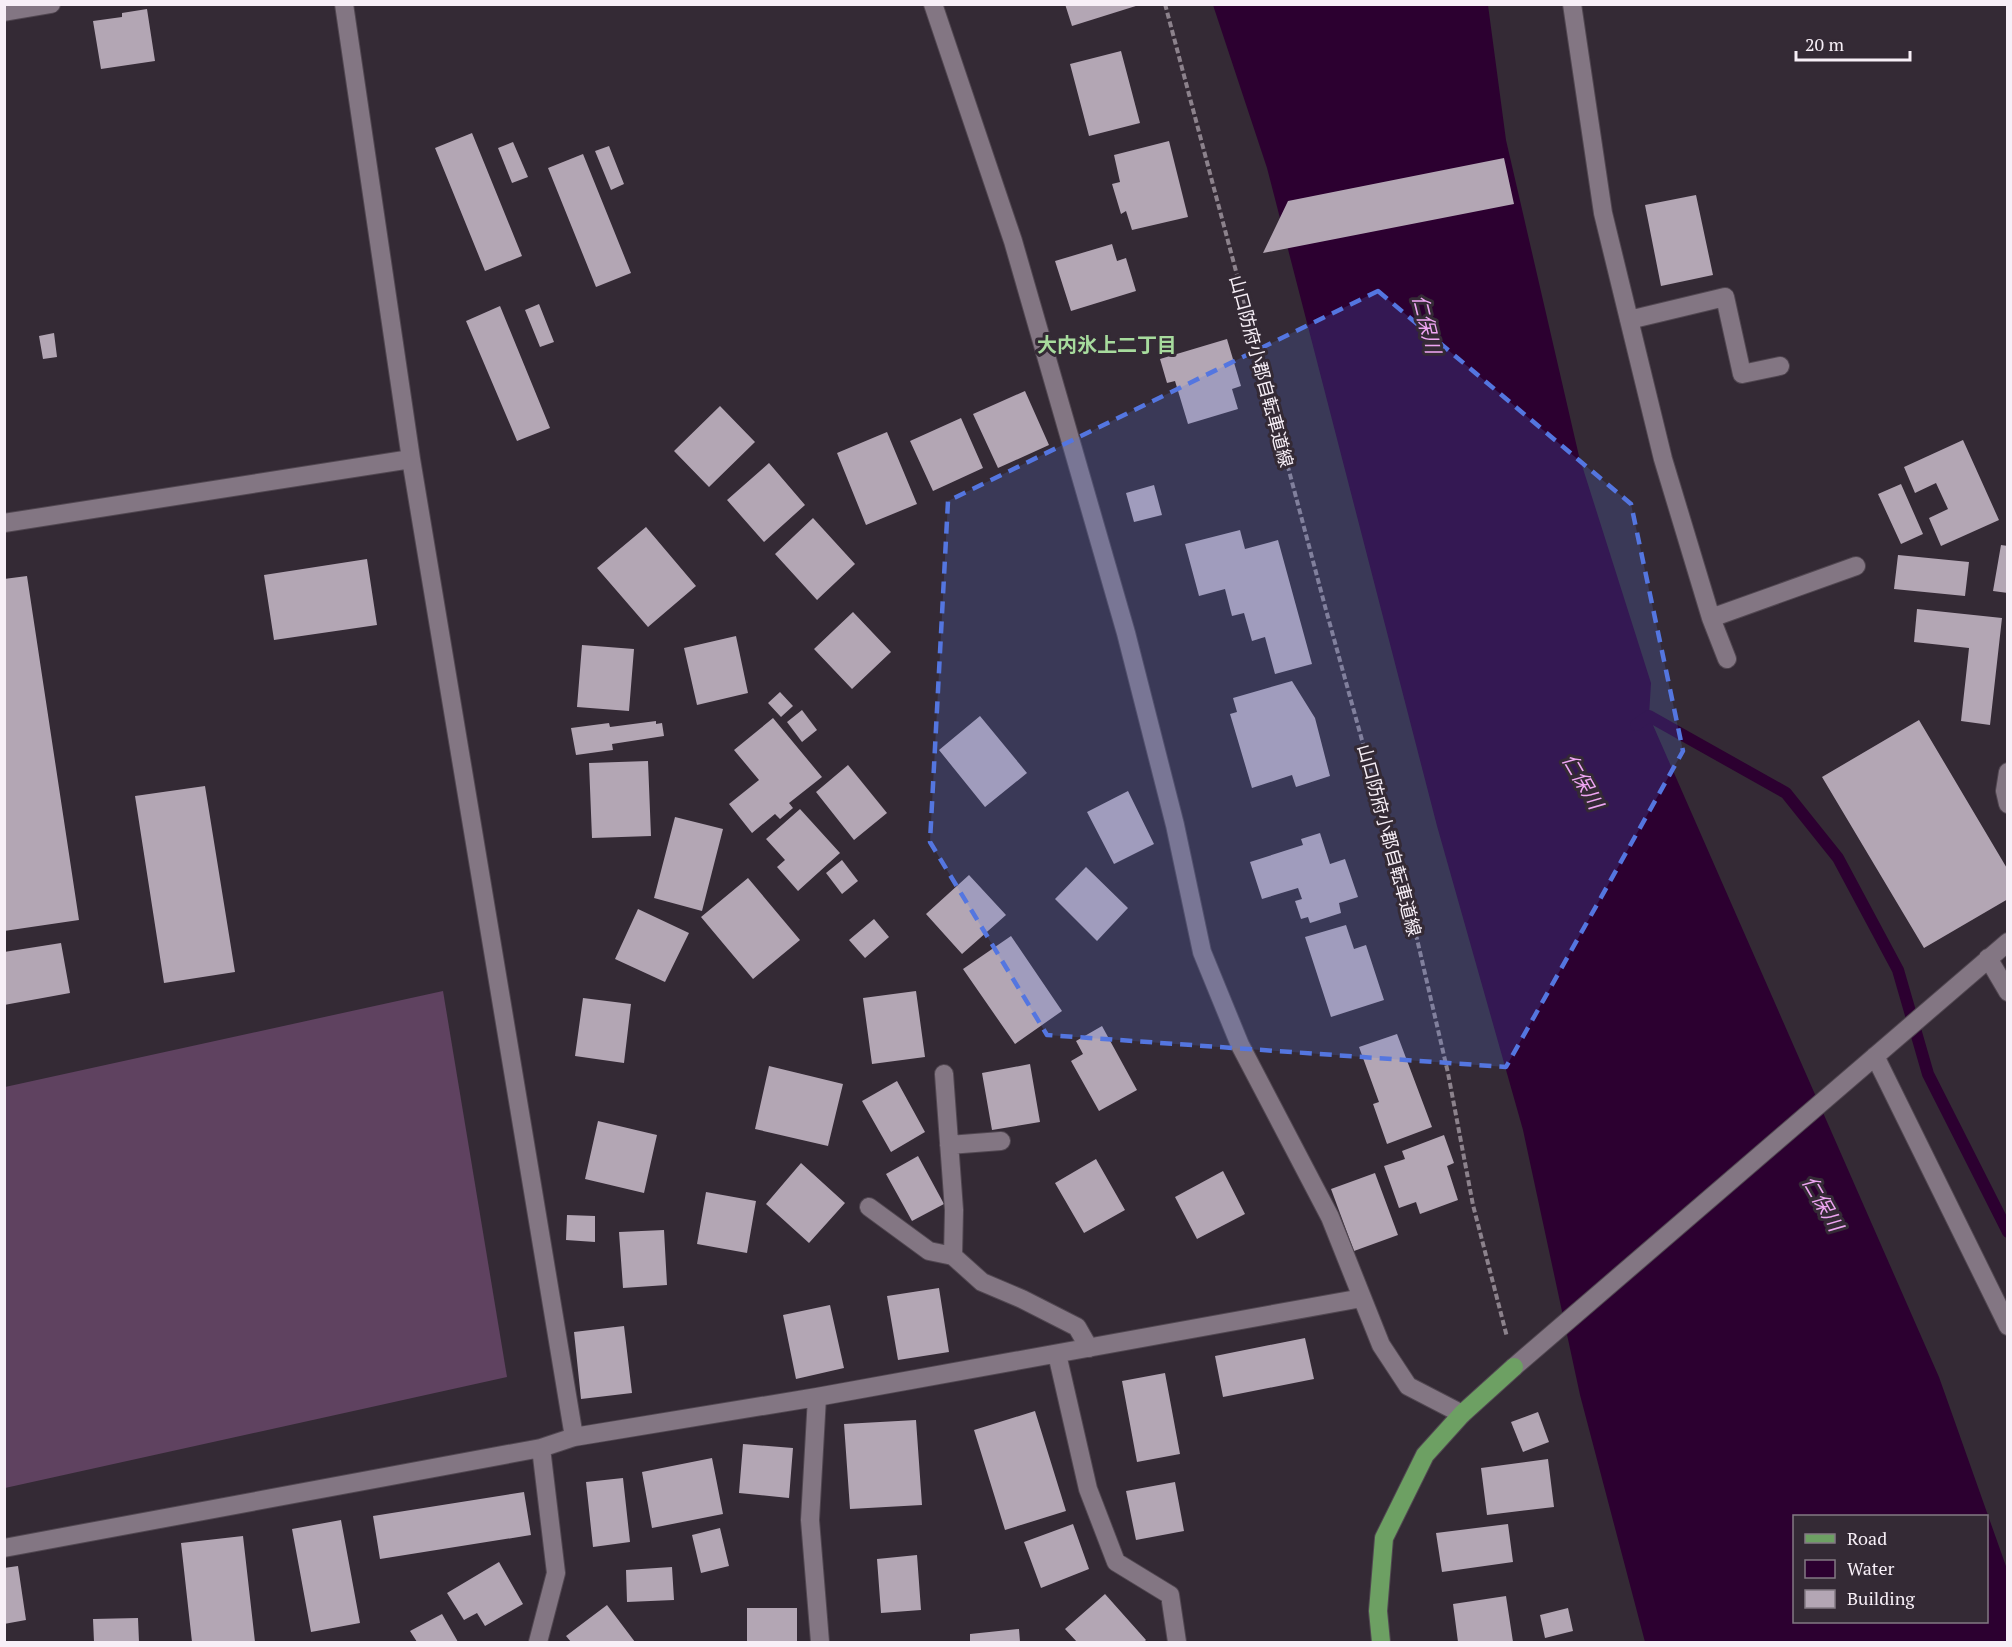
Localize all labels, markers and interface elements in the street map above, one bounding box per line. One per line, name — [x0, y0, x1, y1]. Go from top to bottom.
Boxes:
scale bar — [1796, 24, 1910, 62]
text: 20 m — [1805, 32, 1845, 56]
street label: 山口防府小郡自転車道線 — [1225, 272, 1299, 470]
water label: 仁保川 — [1407, 292, 1448, 358]
district label: 大内氷上二丁目 — [1037, 331, 1177, 358]
street label: 山口防府小郡自転車道線 — [1353, 741, 1427, 939]
water label: 仁保川 — [1556, 748, 1611, 815]
water label: 仁保川 — [1796, 1170, 1851, 1237]
legend — [1793, 1515, 1988, 1623]
text: Road — [1847, 1526, 1887, 1550]
text: Water — [1847, 1556, 1894, 1580]
text: Building — [1847, 1586, 1915, 1610]

